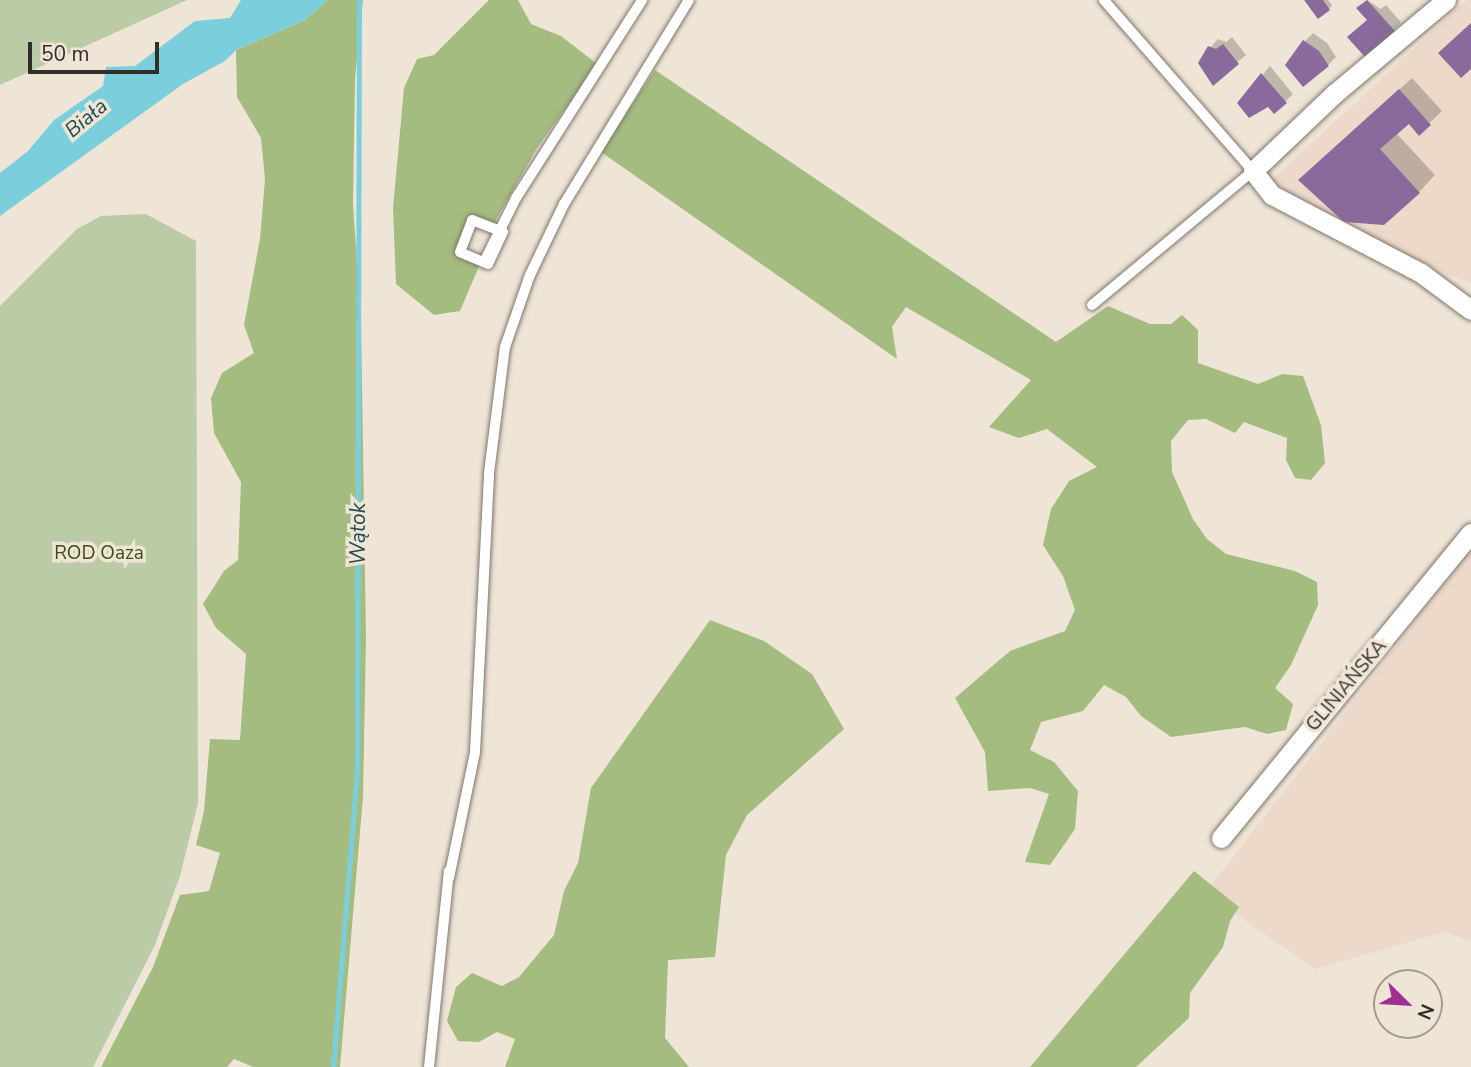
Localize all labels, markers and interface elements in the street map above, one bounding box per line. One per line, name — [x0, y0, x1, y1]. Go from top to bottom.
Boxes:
scale bar — [32, 28, 163, 72]
text: 50 m — [41, 40, 90, 68]
water label: Biała — [60, 93, 112, 143]
water label: Wątok — [345, 503, 371, 565]
park label: ROD Oaza — [54, 543, 144, 565]
street label: GLINIAŃSKA — [1302, 636, 1392, 736]
north arrow — [1373, 969, 1443, 1039]
text: N — [1411, 1000, 1440, 1024]

